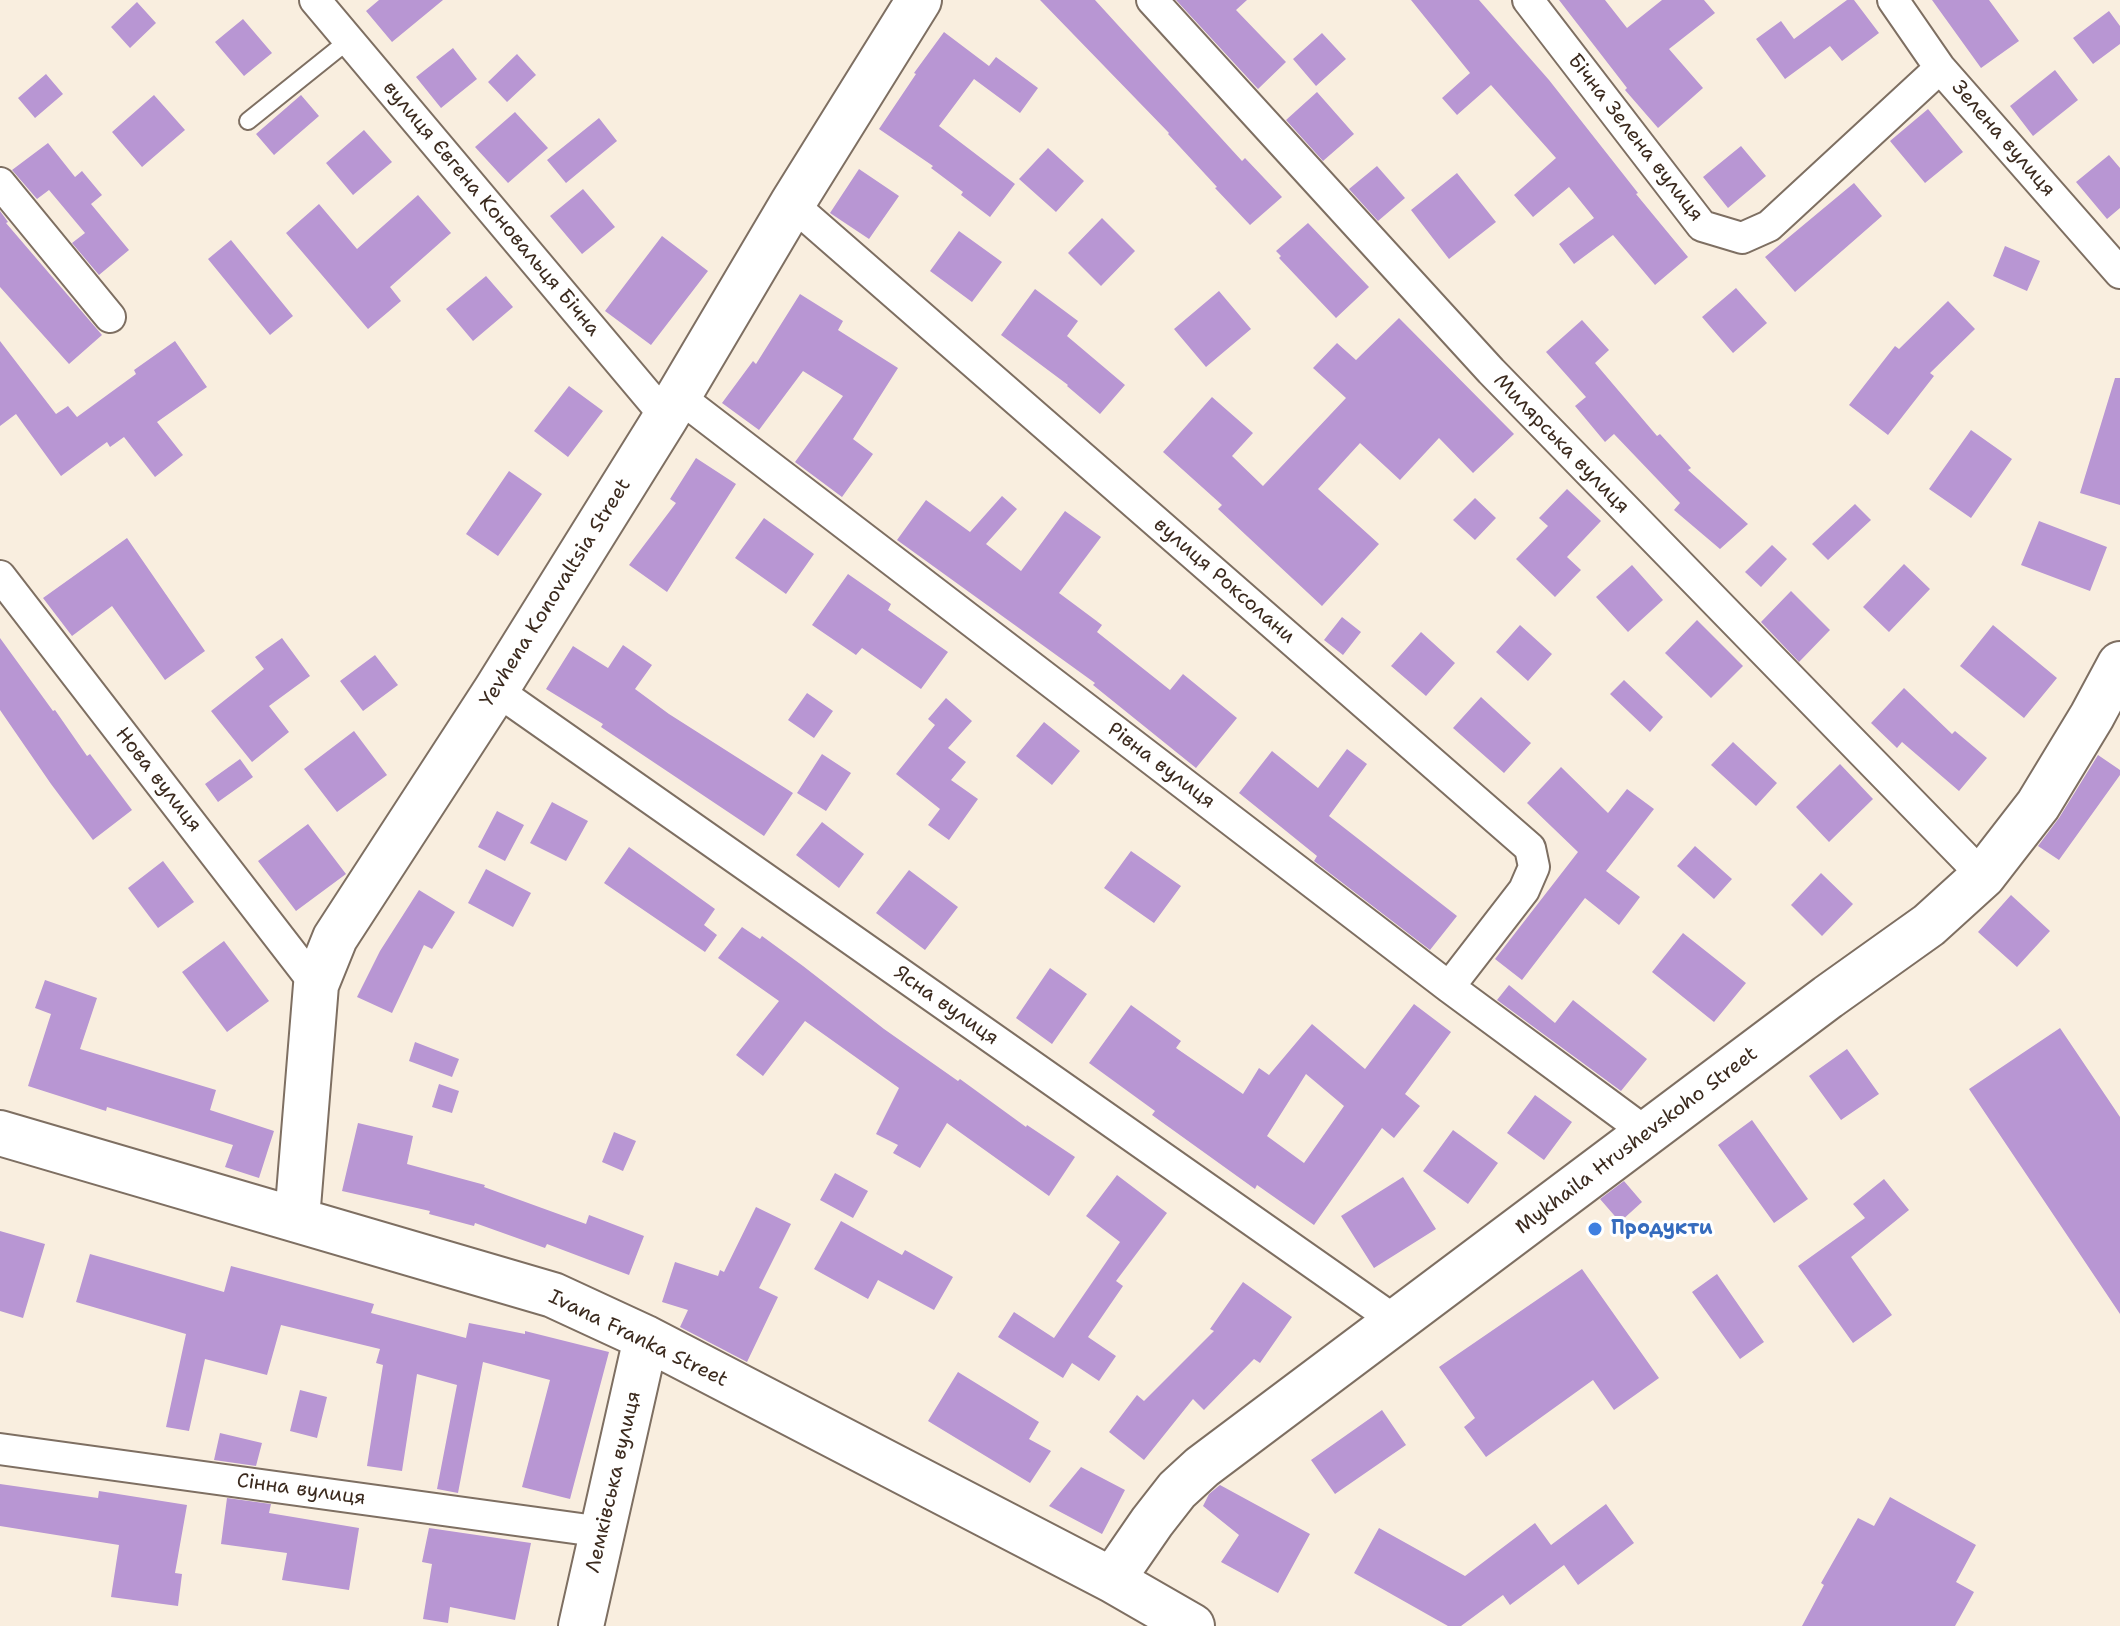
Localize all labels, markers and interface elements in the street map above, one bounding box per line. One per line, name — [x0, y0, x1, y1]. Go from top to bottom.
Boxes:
street label: Бічна Зелена вулиця — [1562, 49, 1708, 227]
street label: Зелена вулиця — [1946, 76, 2060, 202]
street label: вулиця Євгена Коновальця Бічна — [377, 77, 605, 341]
street label: Милярська вулиця — [1488, 369, 1634, 519]
street label: Yevhena Konovaltsia Street — [476, 474, 636, 712]
street label: вулиця Роксолани — [1148, 513, 1300, 649]
street label: Рівна вулиця — [1103, 718, 1219, 814]
street label: Нова вулиця — [110, 723, 206, 837]
street label: Ясна вулиця — [889, 961, 1003, 1051]
street label: Mykhaila Hrushevskoho Street — [1511, 1042, 1763, 1240]
place label: Продукти — [1611, 1217, 1713, 1241]
marker: Продукти — [1586, 1220, 1604, 1238]
street label: Ivana Franka Street — [545, 1285, 731, 1393]
street label: Лемківська вулиця — [581, 1389, 647, 1575]
street label: Сінна вулиця — [235, 1469, 367, 1511]

